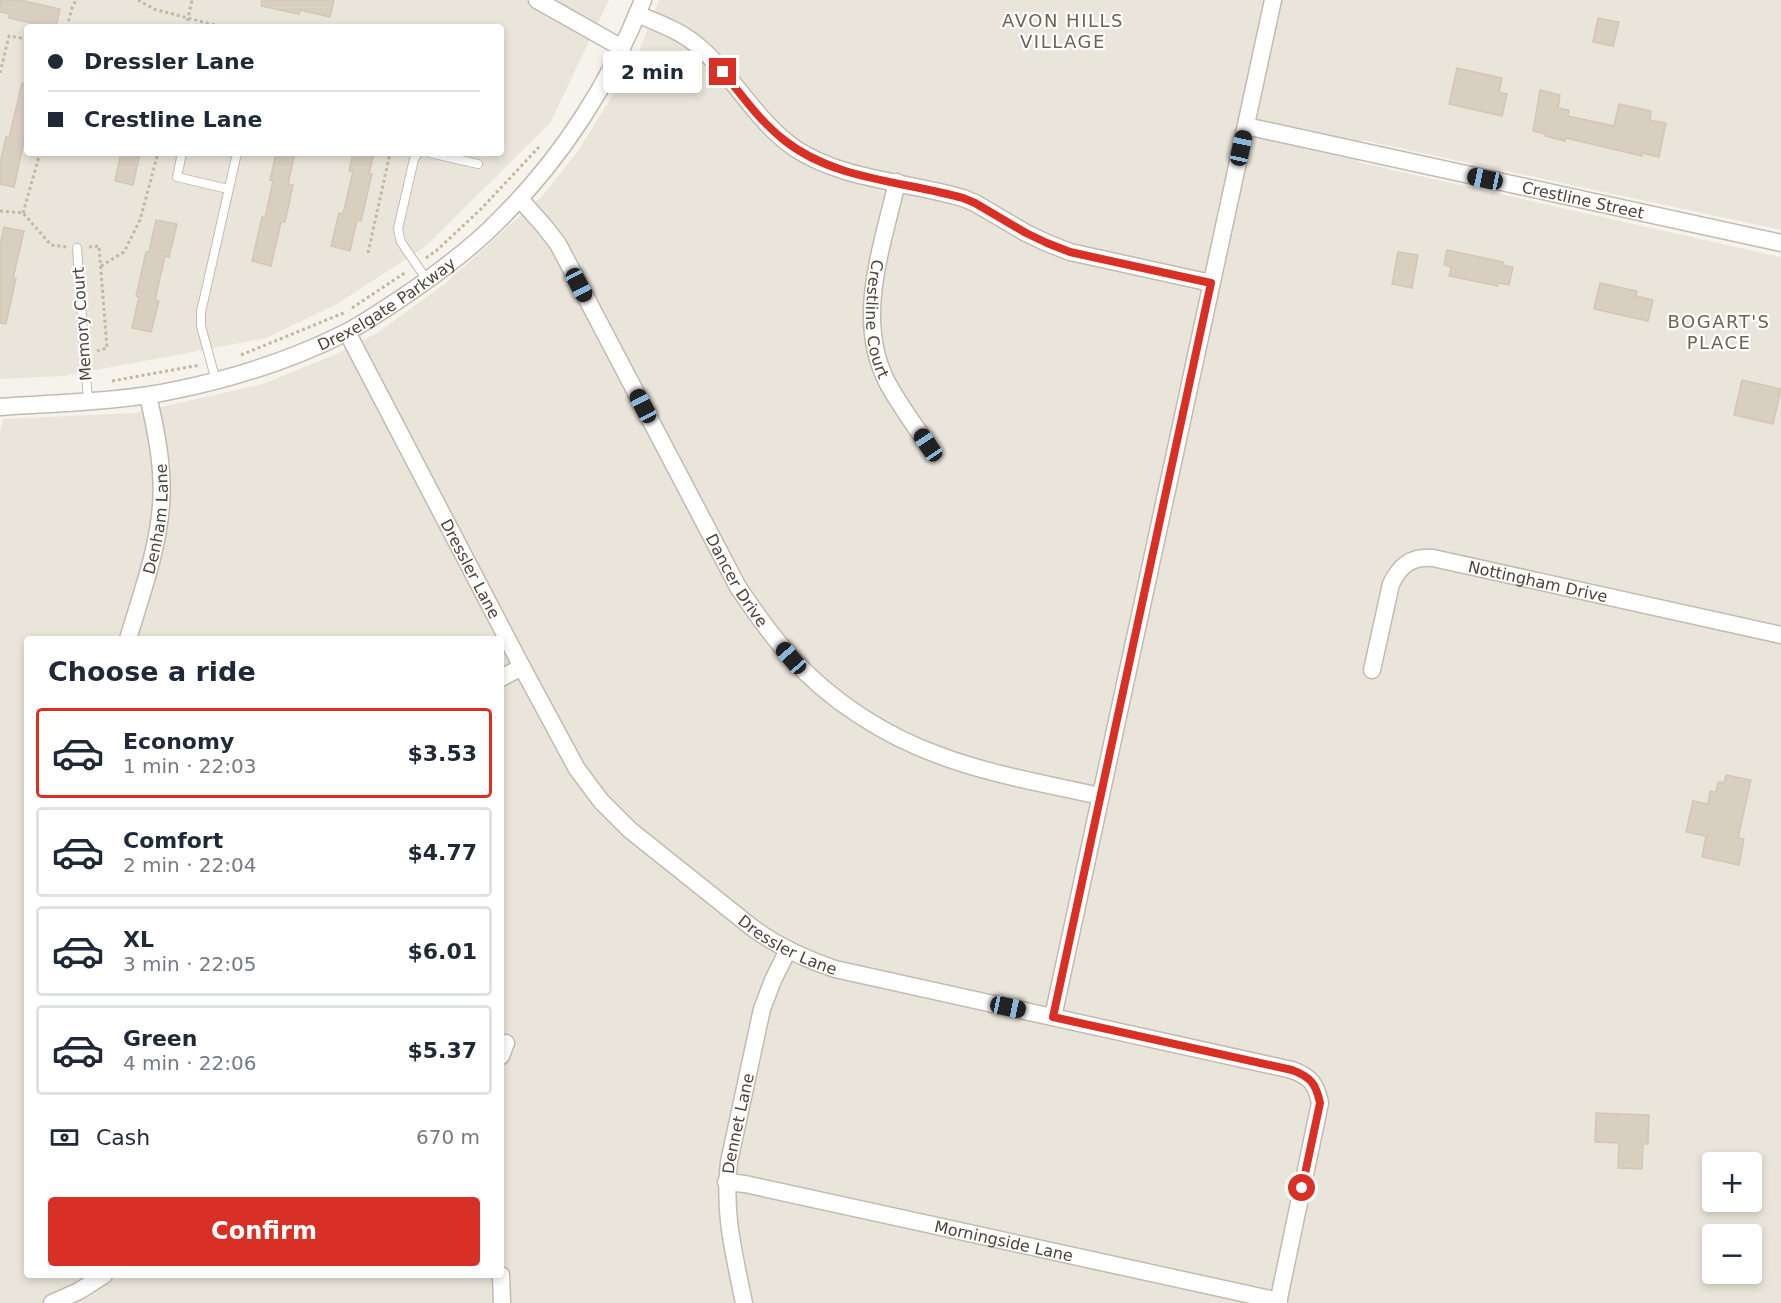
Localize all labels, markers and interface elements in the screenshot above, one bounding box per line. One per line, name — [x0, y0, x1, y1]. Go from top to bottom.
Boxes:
district label: AVON HILLS VILLAGE — [1002, 10, 1124, 52]
text: Dressler Lane — [84, 49, 255, 74]
callout: 2 min — [603, 51, 702, 93]
route end — [709, 58, 736, 85]
text: 2 min — [621, 60, 684, 84]
text: Crestline Lane — [84, 107, 262, 132]
car — [1228, 129, 1254, 167]
car — [1466, 166, 1504, 192]
street label: Crestline Street — [1520, 177, 1646, 222]
street label: Drexelgate Parkway — [314, 253, 459, 354]
street label: Crestline Court — [862, 258, 893, 381]
car — [563, 265, 595, 305]
street label: Memory Court — [69, 266, 95, 382]
district label: BOGART'S PLACE — [1667, 311, 1771, 353]
car — [627, 386, 659, 426]
car — [910, 425, 946, 465]
street label: Denham Lane — [139, 463, 171, 576]
street label: Dressler Lane — [437, 516, 504, 622]
street label: Dancer Drive — [702, 530, 772, 631]
street label: Nottingham Drive — [1466, 557, 1610, 606]
car — [772, 639, 810, 677]
text: Choose a ride — [48, 656, 256, 687]
icon: car — [51, 726, 105, 780]
text: Economy — [123, 729, 234, 754]
text: $3.53 — [407, 741, 477, 766]
text: 1 min · 22:03 — [123, 754, 257, 778]
icon: car — [51, 825, 105, 879]
text: Comfort — [123, 828, 223, 853]
text: $4.77 — [407, 840, 477, 865]
text: 2 min · 22:04 — [123, 853, 257, 877]
street label: Dressler Lane — [734, 911, 840, 979]
icon: car — [51, 924, 105, 978]
text: XL — [123, 927, 154, 952]
text: $6.01 — [407, 939, 477, 964]
text: 3 min · 22:05 — [123, 952, 257, 976]
car — [989, 994, 1027, 1020]
icon: car — [51, 1023, 105, 1077]
text: Green — [123, 1026, 197, 1051]
text: $5.37 — [407, 1038, 477, 1063]
text: 4 min · 22:06 — [123, 1051, 257, 1075]
street label: Dennet Lane — [718, 1071, 757, 1175]
icon: cash — [48, 1121, 81, 1154]
text: Cash — [96, 1125, 150, 1150]
text: 670 m — [416, 1125, 480, 1149]
map controls — [1702, 1152, 1762, 1284]
button: + — [1702, 1152, 1762, 1212]
route start — [1288, 1174, 1315, 1201]
button: Confirm — [48, 1197, 480, 1266]
street label: Morningside Lane — [933, 1216, 1075, 1265]
button: − — [1702, 1224, 1762, 1284]

